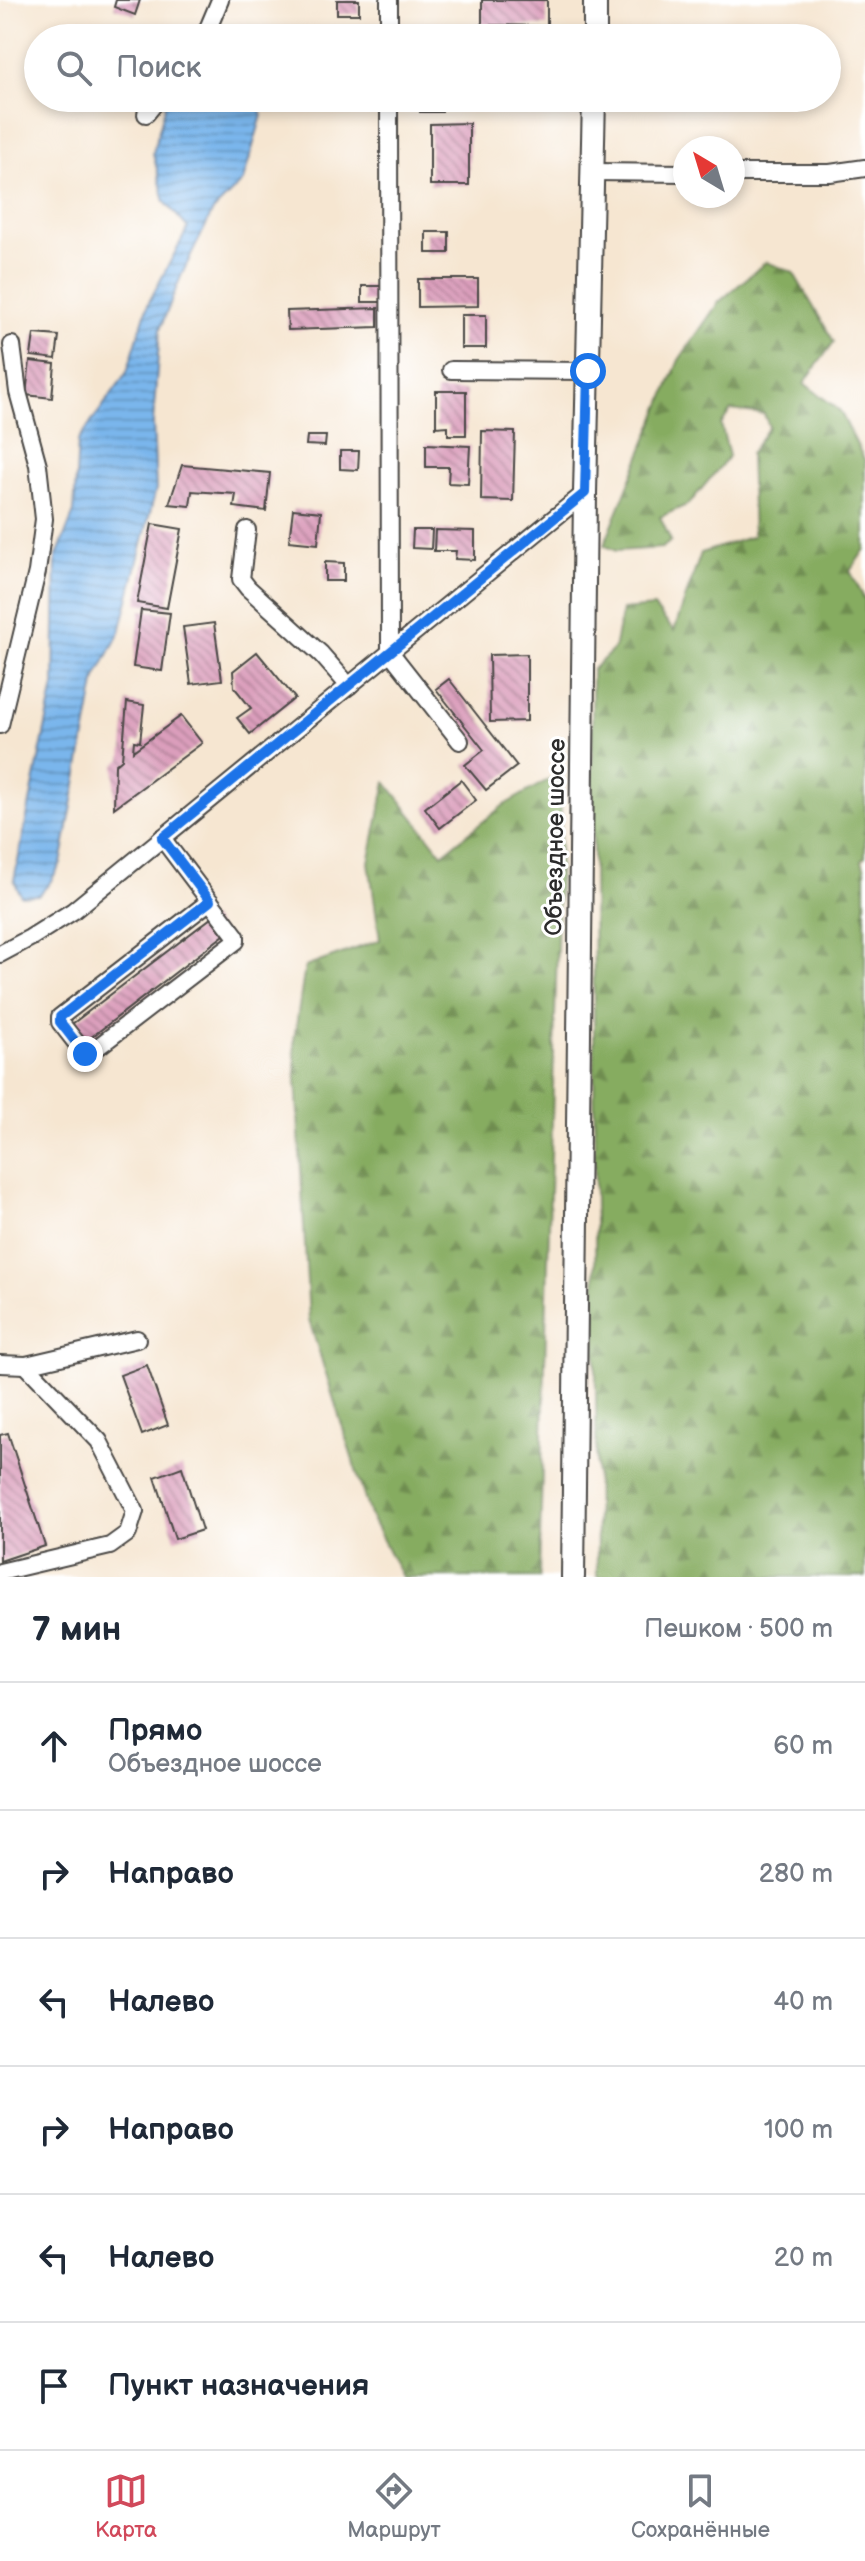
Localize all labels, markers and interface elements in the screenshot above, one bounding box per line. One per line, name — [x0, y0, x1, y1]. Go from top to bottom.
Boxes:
search box — [24, 24, 841, 112]
icon: search — [52, 46, 96, 90]
text: Поиск — [116, 50, 202, 86]
north arrow — [673, 136, 745, 208]
route start — [570, 353, 606, 389]
street label: Объездное шоссе — [539, 738, 572, 936]
route end — [67, 1036, 103, 1072]
text: 7 мин — [32, 1609, 121, 1650]
text: Пешком · 500 m — [644, 1614, 833, 1645]
text: Прямо — [108, 1713, 202, 1749]
icon: ahead — [32, 1724, 76, 1768]
text: 60 m — [773, 1731, 833, 1762]
text: Объездное шоссе — [108, 1749, 322, 1780]
icon: right — [32, 1852, 76, 1896]
text: Направо — [108, 1856, 234, 1892]
text: 280 m — [759, 1859, 833, 1890]
icon: left — [32, 1980, 76, 2024]
text: Налево — [108, 1984, 214, 2020]
text: 40 m — [773, 1987, 833, 2018]
icon: right — [32, 2108, 76, 2152]
text: Направо — [108, 2112, 234, 2148]
text: 100 m — [764, 2115, 833, 2146]
icon: left — [32, 2236, 76, 2280]
text: Налево — [108, 2240, 214, 2276]
text: 20 m — [774, 2243, 833, 2274]
icon: arrive — [32, 2364, 76, 2408]
text: Пункт назначения — [108, 2368, 369, 2404]
tab: Карта — [95, 2469, 157, 2544]
tab: Маршрут — [347, 2469, 441, 2544]
tab: Сохранённые — [631, 2469, 770, 2544]

